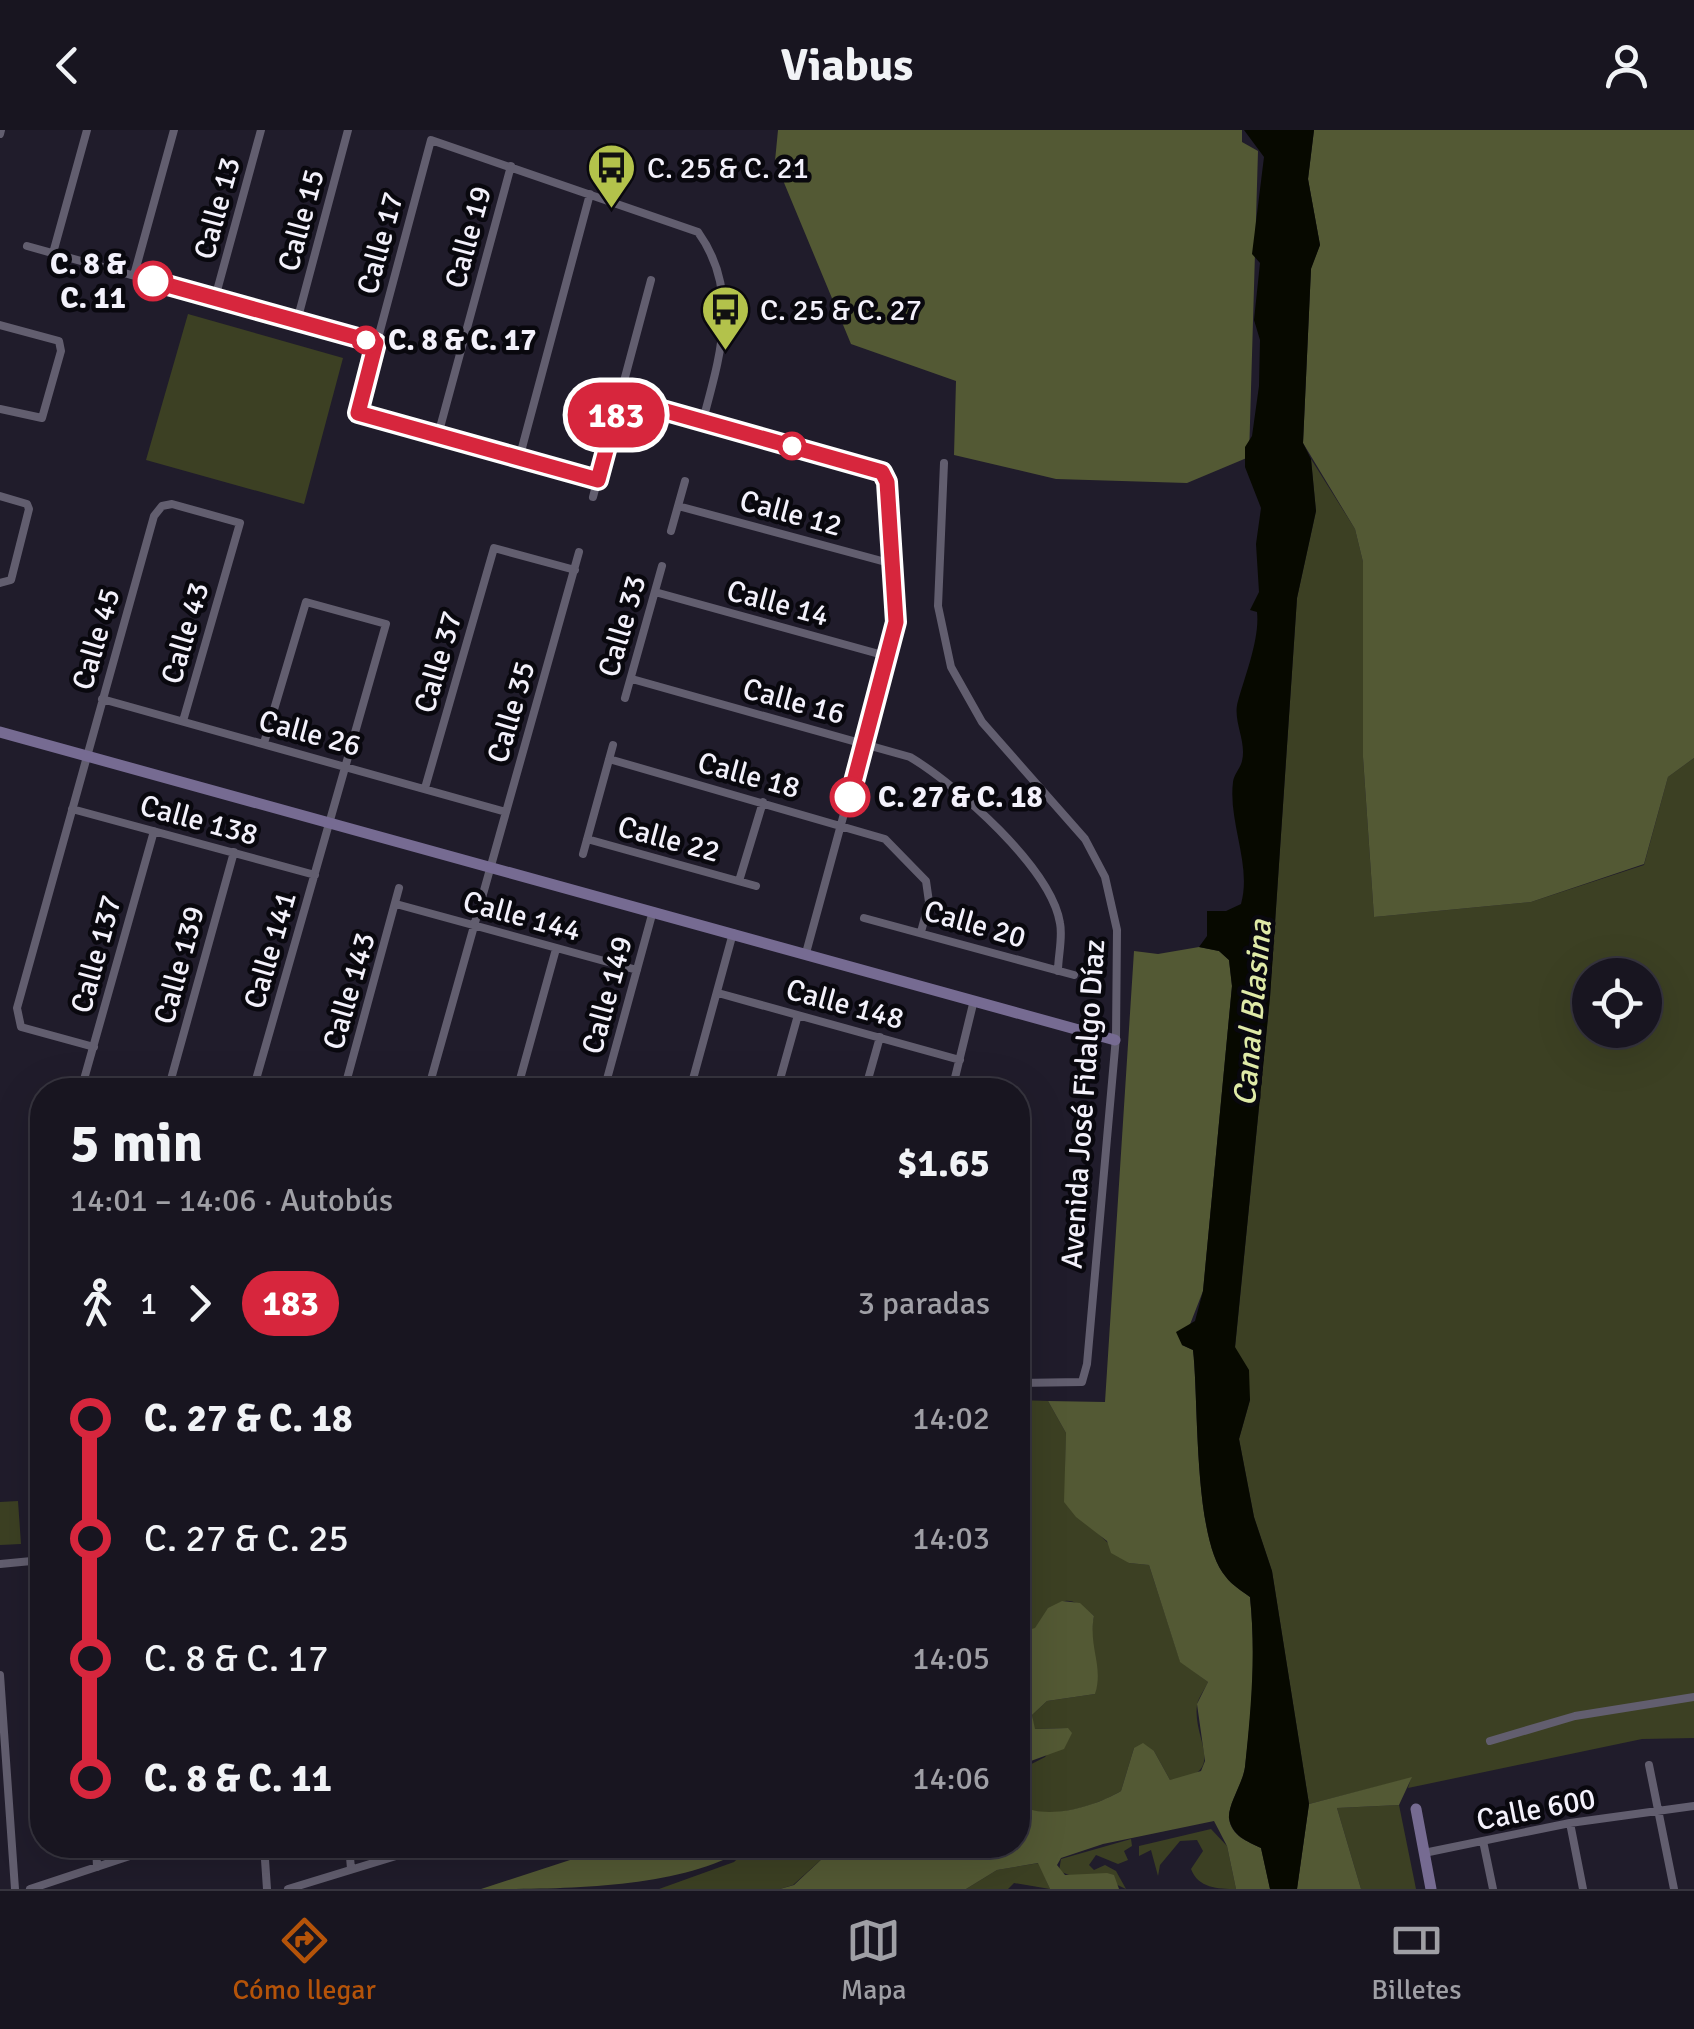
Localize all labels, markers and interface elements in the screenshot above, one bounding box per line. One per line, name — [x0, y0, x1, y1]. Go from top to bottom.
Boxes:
icon: back — [40, 38, 95, 93]
text: Viabus — [781, 38, 913, 93]
icon: person — [1599, 38, 1654, 93]
bus stop icon: C. 25 & C. 21 — [586, 142, 638, 210]
place label: C. 25 & C. 21 — [647, 150, 809, 187]
street label: Calle 13 — [186, 153, 249, 263]
street label: Calle 15 — [270, 165, 333, 275]
street label: Calle 19 — [437, 182, 500, 292]
street label: Calle 17 — [349, 188, 412, 298]
place label: C. 8 & C. 11 — [50, 246, 126, 317]
marker: C. 8 & C. 11 — [134, 262, 172, 300]
bus stop icon: C. 25 & C. 27 — [699, 284, 751, 352]
place label: C. 25 & C. 27 — [760, 292, 922, 329]
place label: C. 8 & C. 17 — [388, 322, 536, 359]
marker: C. 8 & C. 17 — [353, 327, 379, 353]
line badge: 183 — [558, 382, 674, 448]
text: 183 — [588, 394, 644, 437]
unlabelled marker — [779, 433, 805, 459]
street label: Calle 12 — [736, 482, 846, 545]
street label: Calle 33 — [590, 571, 655, 681]
street label: Calle 14 — [723, 572, 833, 635]
street label: Calle 43 — [153, 578, 218, 688]
street label: Calle 45 — [64, 584, 129, 694]
street label: Calle 37 — [406, 607, 471, 717]
street label: Calle 35 — [479, 657, 544, 767]
street label: Calle 16 — [739, 670, 849, 733]
street label: Calle 26 — [255, 702, 365, 765]
street label: Calle 18 — [694, 744, 804, 807]
marker: C. 27 & C. 18 — [831, 778, 869, 816]
place label: C. 27 & C. 18 — [878, 779, 1043, 816]
street label: Calle 138 — [136, 787, 262, 854]
street label: Calle 22 — [614, 808, 724, 871]
street label: Calle 144 — [459, 883, 585, 950]
street label: Calle 141 — [236, 887, 305, 1013]
street label: Calle 137 — [63, 891, 130, 1017]
street label: Calle 20 — [920, 892, 1030, 957]
street label: Calle 139 — [146, 902, 213, 1028]
water label: Canal Blasina — [1225, 917, 1280, 1108]
street label: Calle 143 — [315, 928, 384, 1054]
street label: Calle 149 — [574, 932, 641, 1058]
street label: Avenida José Fidalgo Díaz — [1054, 938, 1113, 1270]
map controls — [1572, 958, 1662, 1048]
button: locate — [1572, 958, 1662, 1048]
street label: Calle 148 — [782, 971, 908, 1038]
text: 5 min — [70, 1109, 203, 1177]
text: $1.65 — [897, 1140, 990, 1187]
text: 14:01 – 14:06 · Autobús — [70, 1181, 393, 1220]
icon: walk — [70, 1276, 125, 1331]
icon: forward — [172, 1276, 227, 1331]
text: 183 — [262, 1282, 319, 1325]
text: 1 — [140, 1284, 157, 1323]
text: 3 paradas — [858, 1284, 990, 1323]
text: C. 27 & C. 18 — [144, 1395, 353, 1442]
text: 14:02 — [912, 1399, 990, 1438]
text: C. 27 & C. 25 — [144, 1515, 349, 1562]
text: 14:03 — [912, 1519, 990, 1558]
text: C. 8 & C. 17 — [144, 1635, 329, 1682]
text: 14:05 — [912, 1639, 990, 1678]
text: C. 8 & C. 11 — [144, 1755, 332, 1802]
text: 14:06 — [912, 1759, 990, 1798]
street label: Calle 600 — [1474, 1780, 1599, 1839]
tab: Cómo llegar — [232, 1913, 376, 2007]
tab: Mapa — [841, 1913, 907, 2007]
tab: Billetes — [1371, 1913, 1462, 2007]

